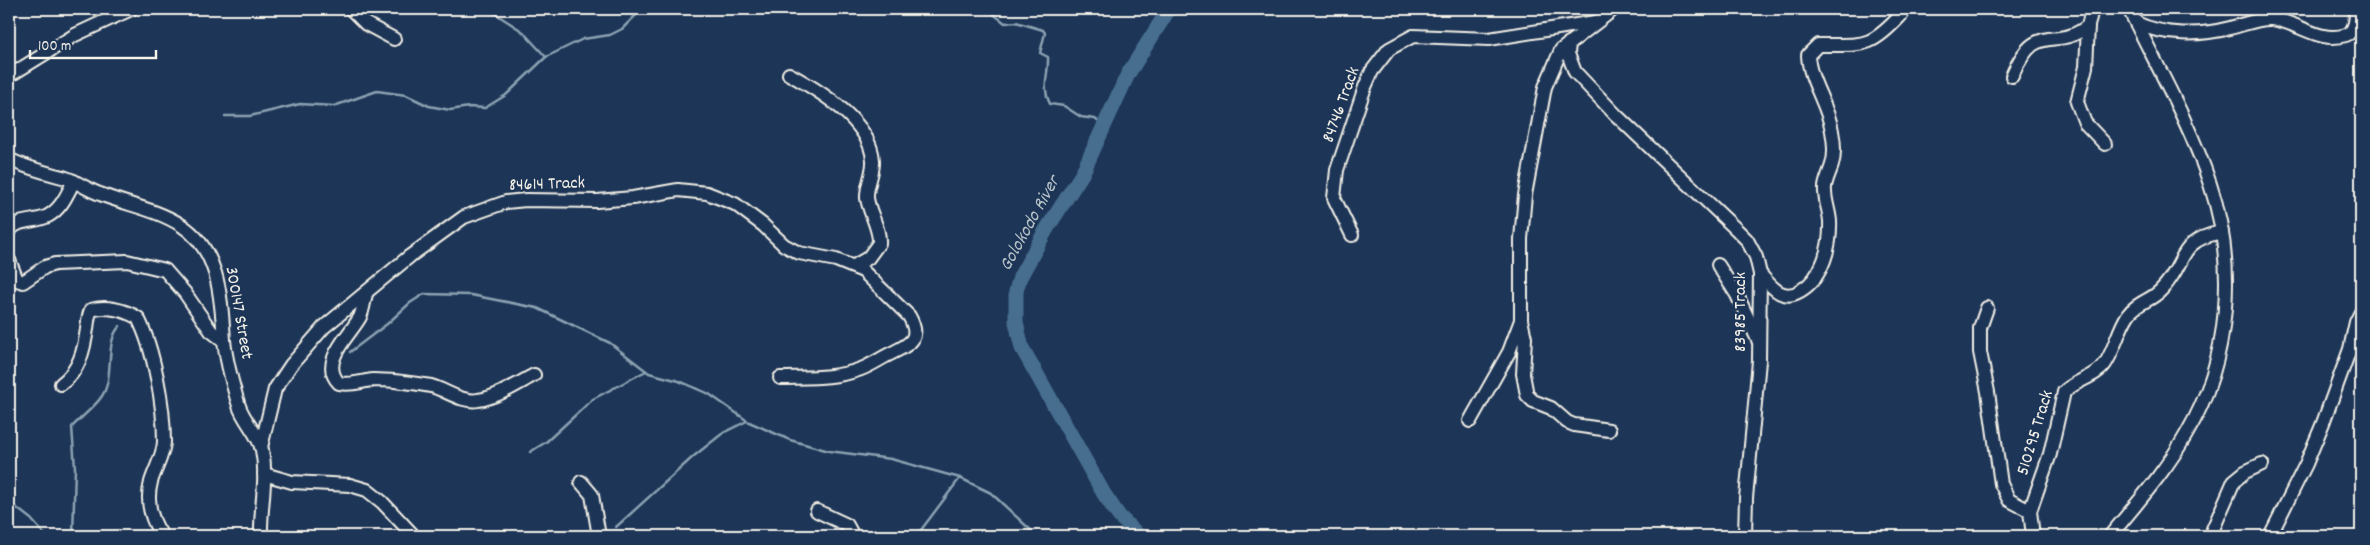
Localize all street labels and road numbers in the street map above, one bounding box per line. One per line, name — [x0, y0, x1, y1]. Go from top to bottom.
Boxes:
street label: 84746 Track — [1317, 64, 1367, 146]
street label: 84614 Track — [509, 171, 585, 199]
street label: 300147 Street — [218, 265, 259, 362]
street label: 83985 Track — [1729, 272, 1754, 352]
street label: 510295 Track — [2011, 387, 2061, 479]

